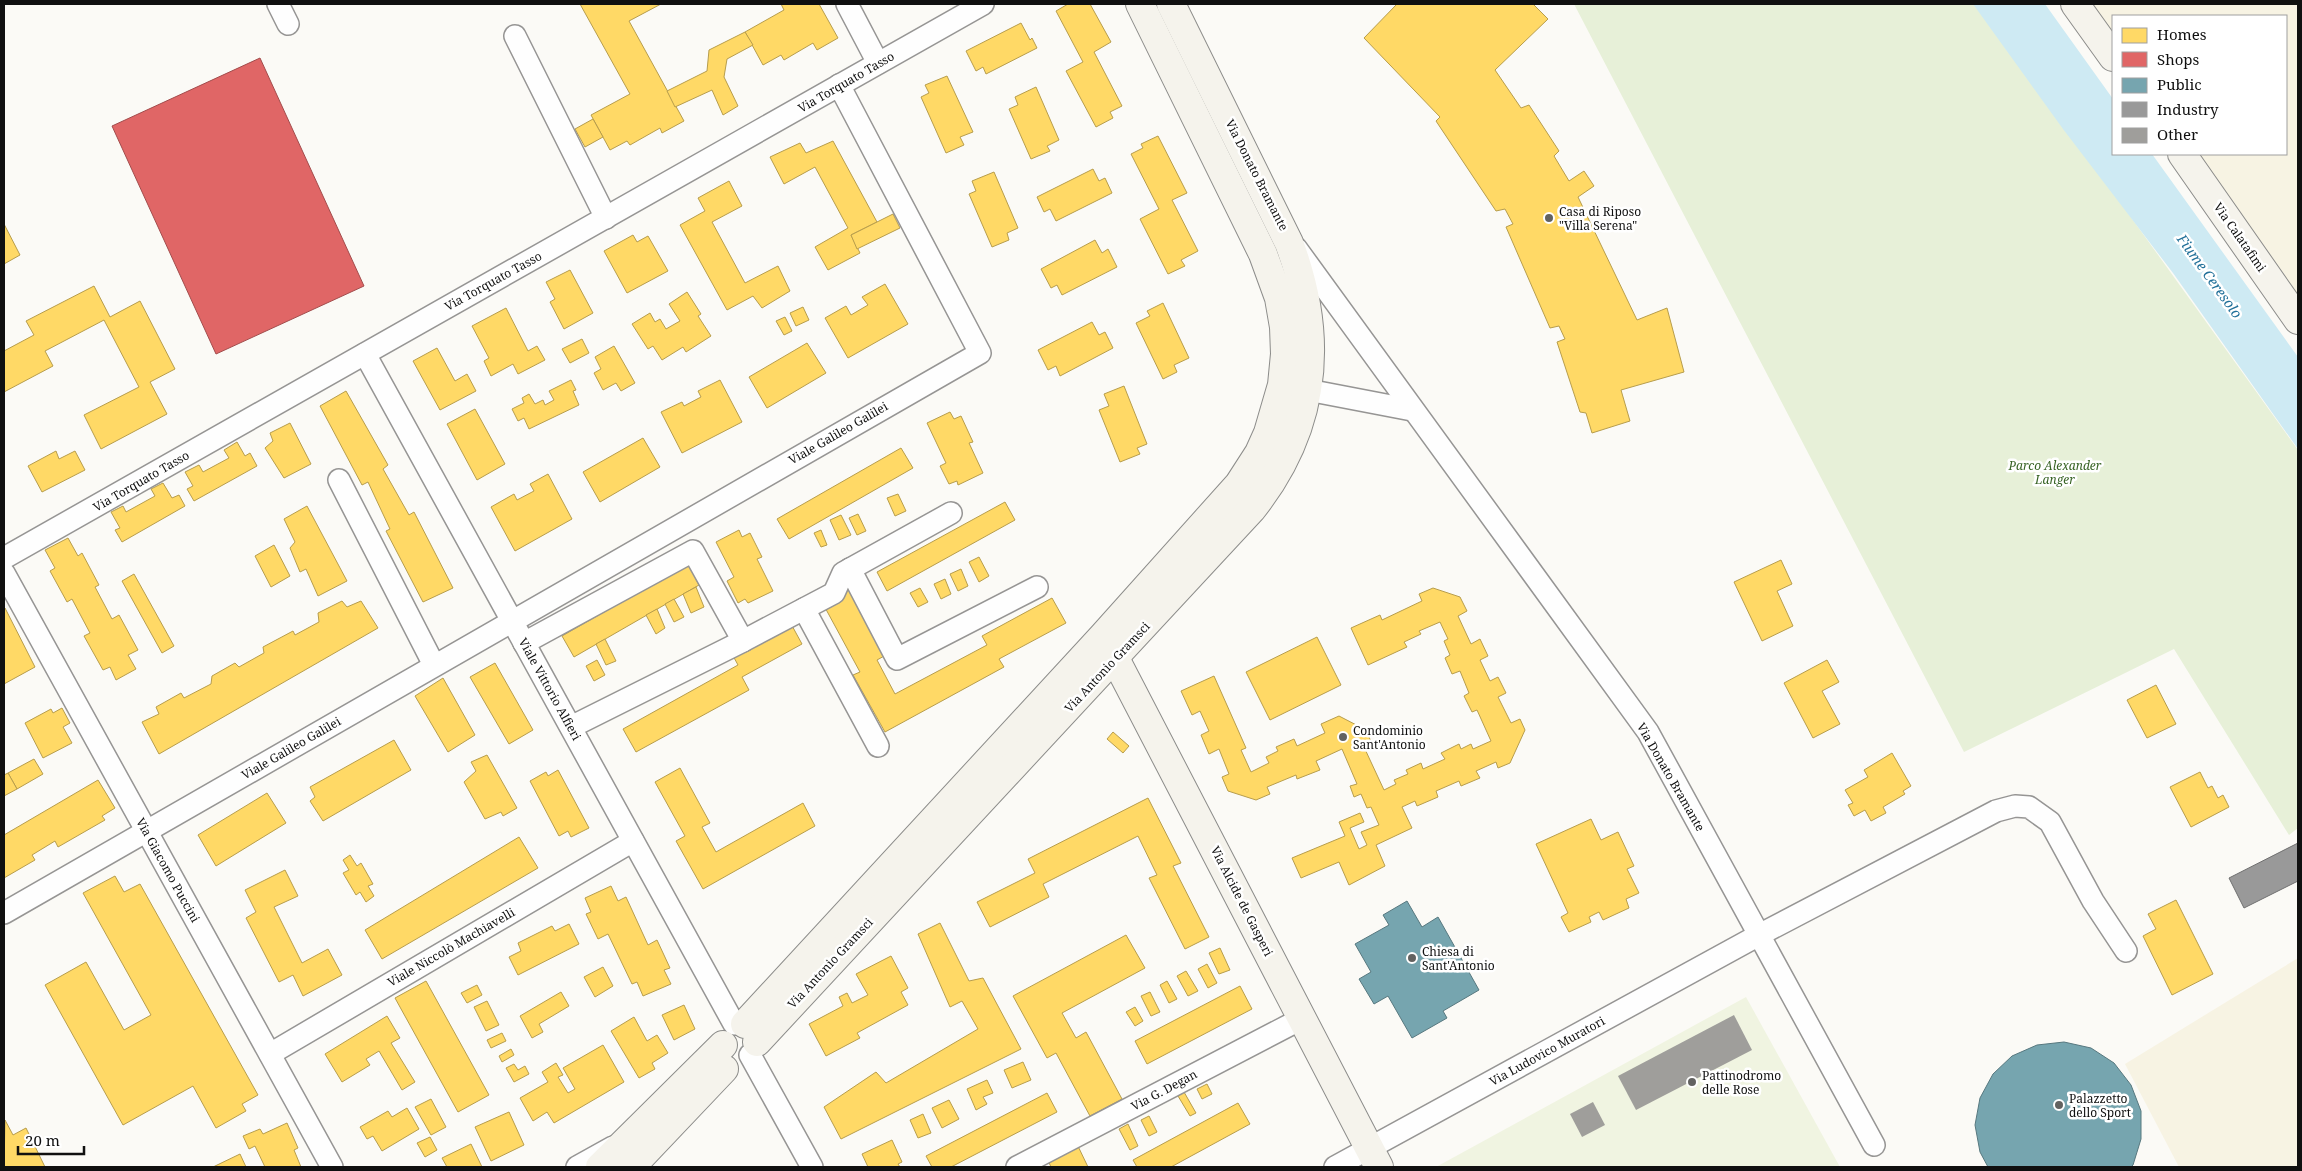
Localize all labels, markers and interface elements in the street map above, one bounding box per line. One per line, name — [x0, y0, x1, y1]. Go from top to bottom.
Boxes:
legend — [2112, 15, 2287, 155]
text: Homes — [2157, 24, 2207, 44]
street label: Via Torquato Tasso — [795, 47, 897, 117]
text: Shops — [2157, 49, 2200, 69]
text: Public — [2157, 74, 2202, 94]
text: Industry — [2157, 99, 2219, 119]
street label: Via Donato Bramante — [1222, 116, 1292, 234]
text: Other — [2157, 124, 2198, 144]
street label: Via Calatafimi — [2210, 199, 2270, 275]
place label: Casa di Riposo "Villa Serena" — [1559, 203, 1641, 234]
marker: Casa di Riposo "Villa Serena" — [1543, 212, 1555, 224]
water label: Fiume Ceresolo — [2172, 229, 2247, 322]
street label: Via Torquato Tasso — [441, 247, 545, 315]
street label: Viale Galileo Galilei — [785, 398, 891, 468]
street label: Via Torquato Tasso — [90, 446, 192, 516]
park label: Parco Alexander Langer — [2008, 457, 2102, 488]
street label: Via Antonio Gramsci — [1061, 618, 1154, 716]
street label: Viale Vittorio Alfieri — [515, 635, 585, 743]
street label: Viale Galileo Galilei — [238, 713, 344, 783]
street label: Via Donato Bramante — [1633, 720, 1709, 834]
place label: Condominio Sant'Antonio — [1353, 722, 1426, 753]
marker: Condominio Sant'Antonio — [1337, 731, 1349, 743]
street label: Via Giacomo Puccini — [132, 815, 204, 926]
street label: Via Alcide de Gasperi — [1207, 843, 1277, 959]
street label: Viale Niccolò Machiavelli — [384, 904, 518, 990]
street label: Via Antonio Gramsci — [784, 914, 877, 1012]
place label: Chiesa di Sant'Antonio — [1422, 943, 1495, 974]
marker: Chiesa di Sant'Antonio — [1406, 952, 1418, 964]
street label: Via Ludovico Muratori — [1486, 1012, 1608, 1090]
street label: Via G. Degan — [1128, 1065, 1200, 1115]
place label: Pattinodromo delle Rose — [1702, 1067, 1781, 1098]
marker: Pattinodromo delle Rose — [1686, 1076, 1698, 1088]
place label: Palazzetto dello Sport — [2069, 1090, 2131, 1121]
marker: Palazzetto dello Sport — [2053, 1099, 2065, 1111]
scale bar — [18, 1124, 84, 1156]
text: 20 m — [25, 1130, 60, 1150]

